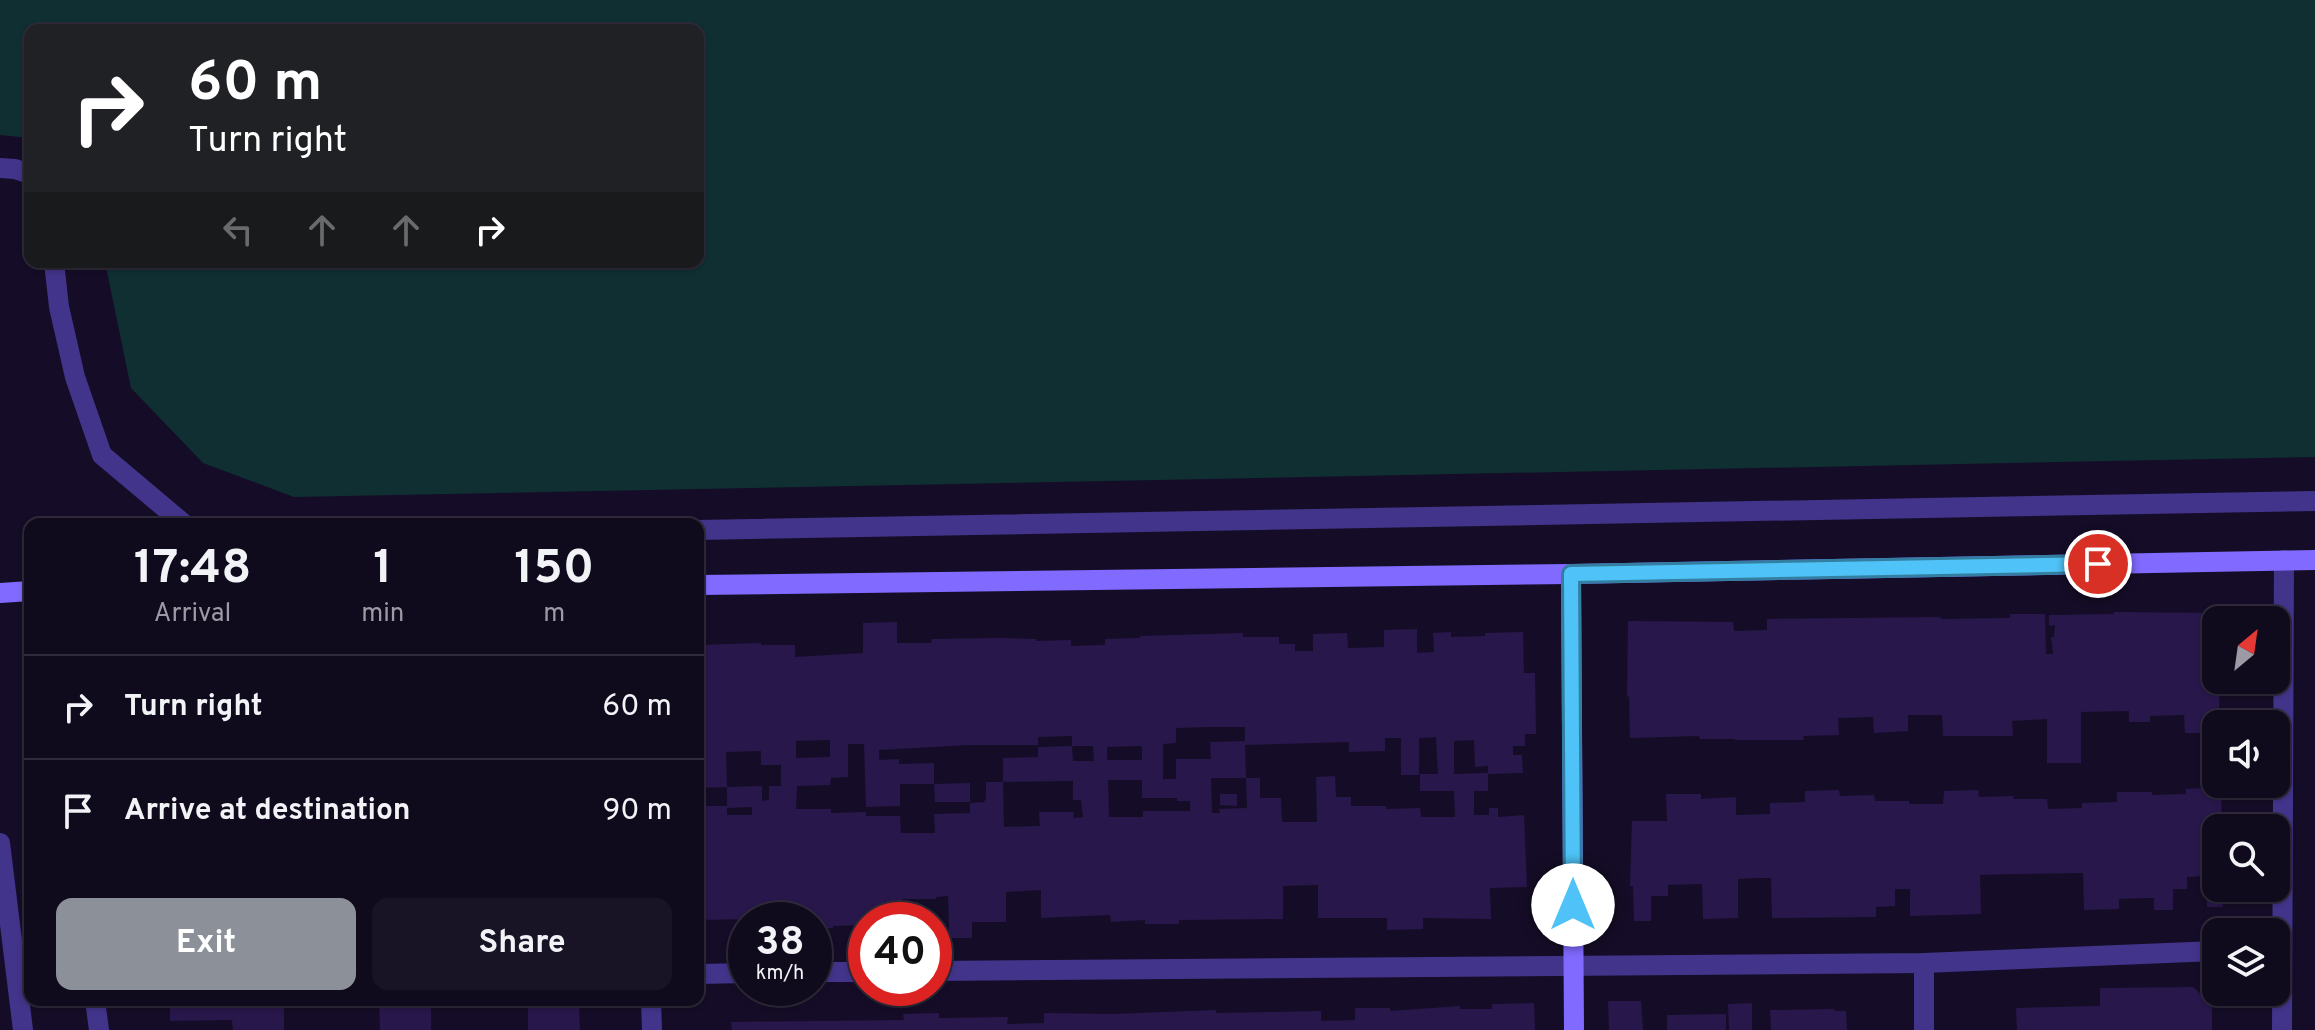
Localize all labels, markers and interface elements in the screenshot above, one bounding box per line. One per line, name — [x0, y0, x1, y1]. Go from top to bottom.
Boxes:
text: 60 m — [188, 50, 322, 120]
icon: right — [56, 56, 160, 160]
text: Turn right — [188, 119, 347, 165]
icon: left — [216, 208, 260, 252]
icon: ahead — [300, 208, 344, 252]
icon: ahead — [384, 208, 428, 252]
icon: right — [468, 208, 512, 252]
pin — [2064, 530, 2132, 598]
text: 17:48 — [134, 540, 251, 600]
text: 1 — [373, 540, 392, 600]
text: 150 — [514, 540, 594, 600]
icon: arrive — [2076, 542, 2120, 586]
text: Arrival — [154, 598, 231, 631]
text: min — [361, 598, 404, 631]
text: m — [543, 598, 565, 631]
north arrow — [2202, 606, 2290, 694]
map controls — [2202, 606, 2290, 1006]
icon: right — [56, 685, 100, 729]
text: Turn right — [124, 689, 262, 726]
text: 60 m — [602, 689, 672, 726]
button: sound — [2202, 710, 2290, 798]
icon: arrive — [56, 789, 100, 833]
text: Arrive at destination — [124, 793, 410, 830]
text: 90 m — [603, 793, 672, 830]
button: search — [2202, 814, 2290, 902]
position arrow — [1531, 863, 1615, 947]
button: Exit — [56, 898, 356, 990]
button: Share — [372, 898, 672, 990]
speed limit sign: 40 — [848, 902, 952, 1006]
button: layers — [2202, 918, 2290, 1006]
text: 38 — [755, 919, 805, 969]
text: km/h — [756, 961, 804, 987]

